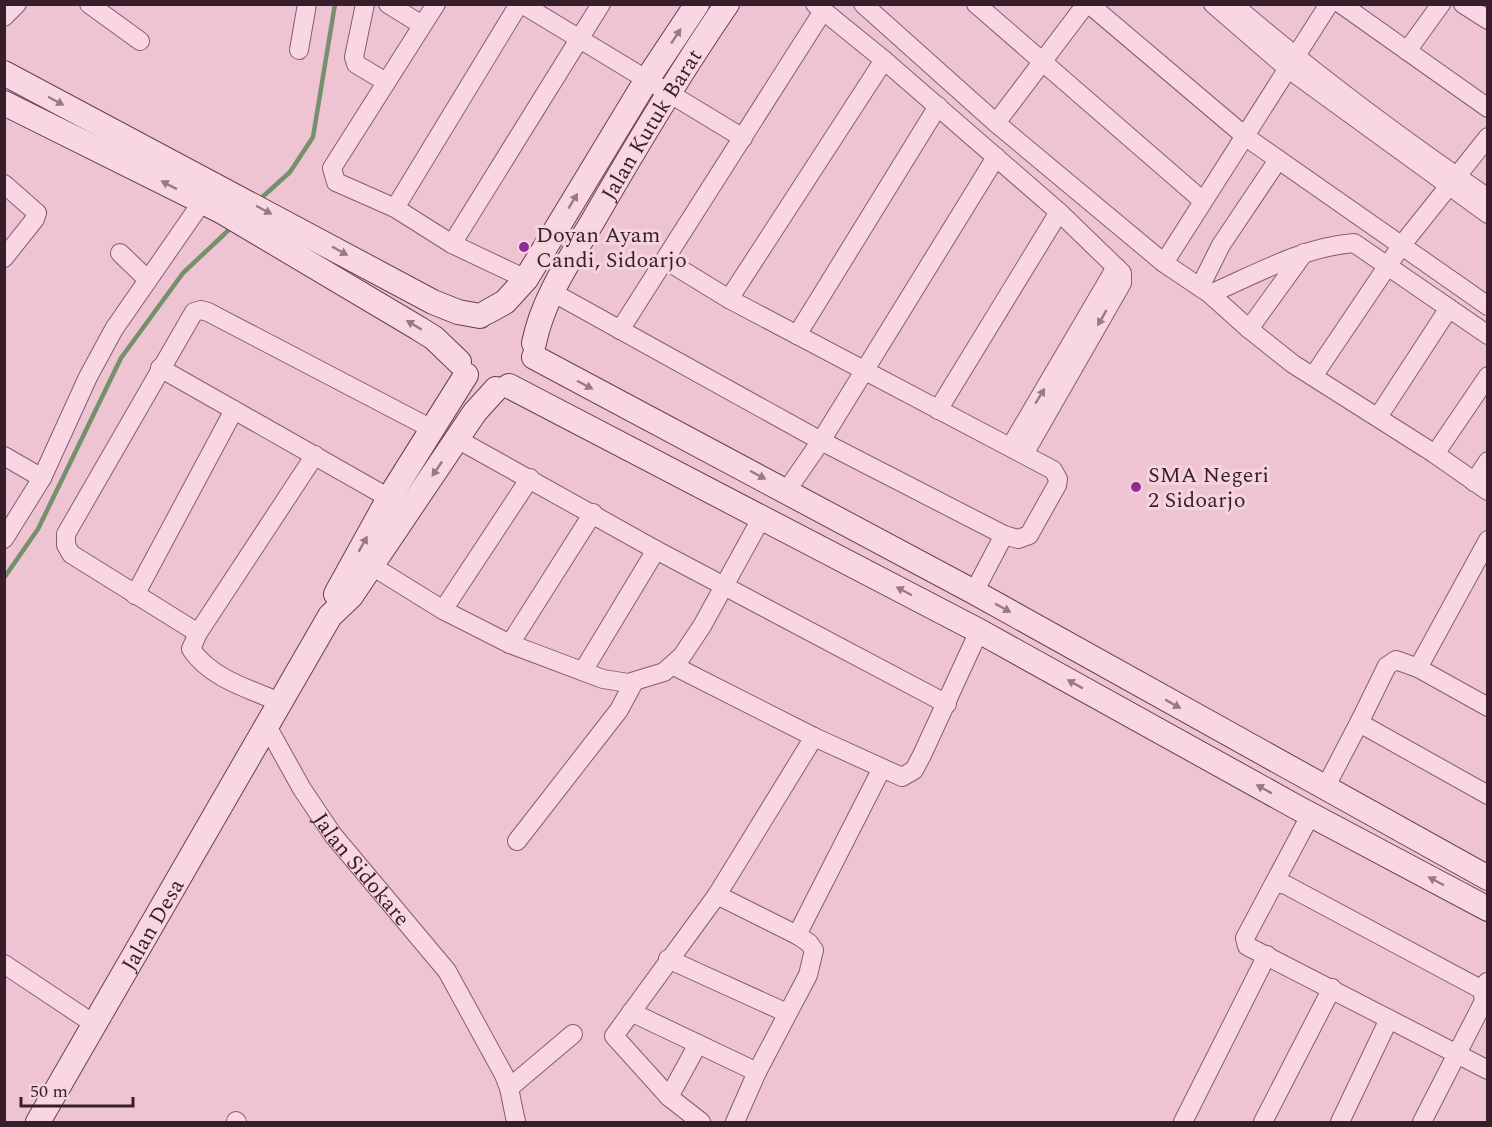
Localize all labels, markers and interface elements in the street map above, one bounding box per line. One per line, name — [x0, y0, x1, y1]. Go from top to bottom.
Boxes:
one-way arrow — [670, 27, 681, 44]
street label: Jalan Kutuk Barat — [593, 42, 711, 207]
one-way arrow — [48, 96, 65, 105]
one-way arrow — [160, 180, 177, 190]
one-way arrow — [568, 193, 579, 209]
one-way arrow — [255, 205, 272, 215]
place label: Doyan Ayam Candi, Sidoarjo — [536, 219, 687, 277]
marker: Doyan Ayam Candi, Sidoarjo — [517, 240, 531, 254]
one-way arrow — [331, 246, 348, 256]
one-way arrow — [1097, 310, 1107, 327]
one-way arrow — [406, 320, 422, 331]
one-way arrow — [577, 380, 594, 389]
one-way arrow — [1035, 388, 1046, 404]
place label: SMA Negeri 2 Sidoarjo — [1148, 459, 1269, 517]
one-way arrow — [431, 461, 442, 478]
one-way arrow — [750, 470, 767, 480]
marker: SMA Negeri 2 Sidoarjo — [1129, 480, 1143, 494]
one-way arrow — [358, 536, 368, 553]
one-way arrow — [895, 586, 912, 596]
one-way arrow — [995, 603, 1012, 613]
one-way arrow — [1066, 679, 1083, 689]
one-way arrow — [1165, 699, 1182, 709]
one-way arrow — [1255, 784, 1272, 794]
street label: Jalan Sidokare — [304, 806, 418, 934]
street label: Jalan Desa — [113, 873, 193, 978]
one-way arrow — [1427, 876, 1444, 886]
scale bar — [21, 1070, 134, 1108]
text: 50 m — [30, 1078, 68, 1105]

